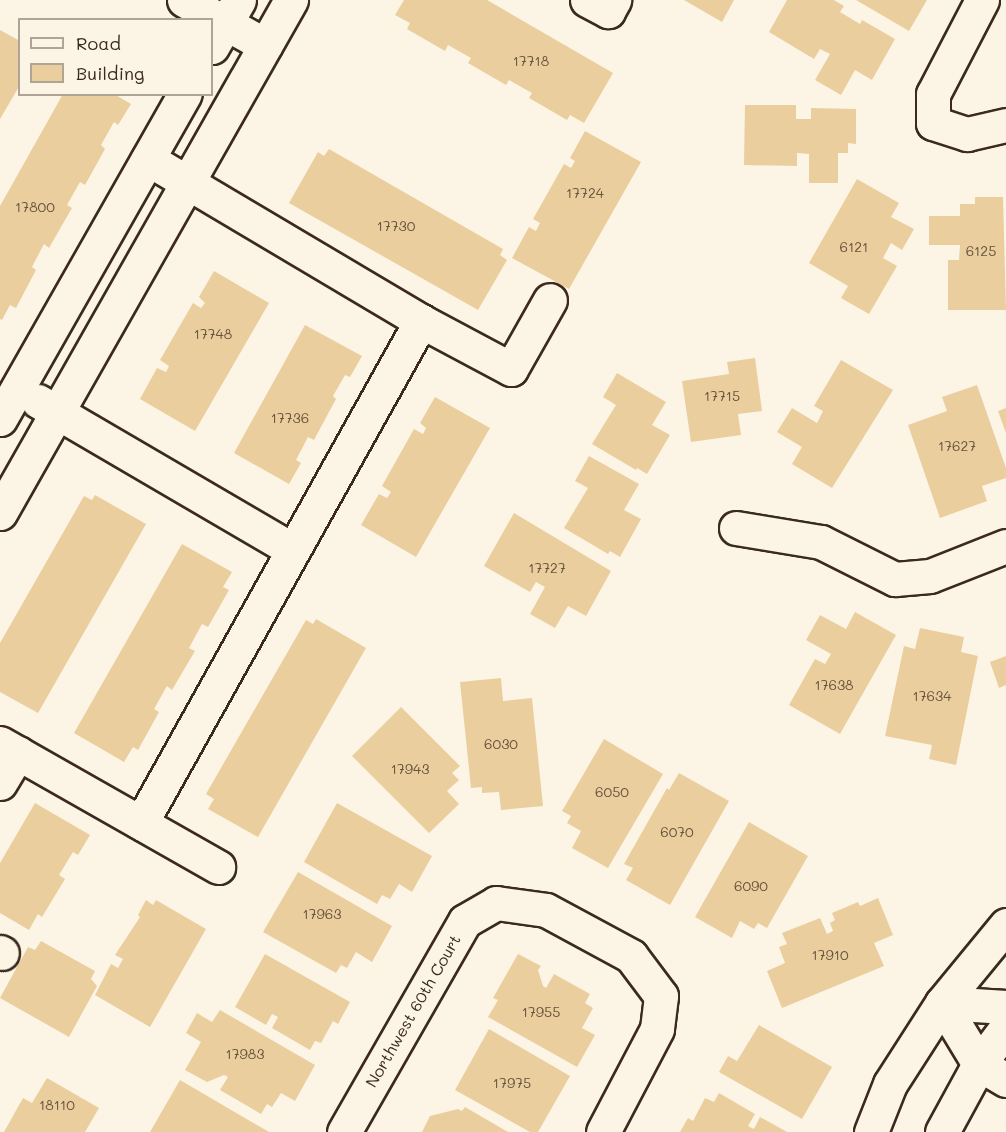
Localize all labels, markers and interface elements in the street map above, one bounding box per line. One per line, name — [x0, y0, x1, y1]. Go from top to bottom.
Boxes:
legend — [18, 18, 213, 96]
text: Road — [76, 31, 121, 55]
house number: 17718 — [513, 53, 549, 69]
text: Building — [76, 61, 144, 85]
house number: 17724 — [566, 185, 604, 201]
house number: 17800 — [15, 199, 55, 215]
house number: 17730 — [377, 218, 415, 234]
house number: 6121 — [840, 239, 868, 255]
house number: 6125 — [966, 243, 996, 259]
house number: 17748 — [194, 326, 232, 342]
house number: 17715 — [704, 388, 740, 404]
house number: 17736 — [271, 410, 309, 426]
house number: 17627 — [938, 438, 976, 454]
house number: 17727 — [528, 560, 566, 576]
house number: 17638 — [814, 677, 854, 693]
house number: 17634 — [913, 688, 951, 704]
house number: 6030 — [484, 736, 518, 752]
house number: 17943 — [391, 761, 429, 777]
house number: 6050 — [595, 784, 629, 800]
house number: 6070 — [660, 824, 694, 840]
house number: 6090 — [734, 878, 768, 894]
house number: 17963 — [303, 906, 341, 922]
street label: Northwest 60th Court — [361, 931, 465, 1091]
house number: 17910 — [811, 947, 849, 963]
house number: 17955 — [522, 1004, 560, 1020]
house number: 17983 — [226, 1046, 264, 1062]
house number: 17975 — [493, 1075, 531, 1091]
house number: 18110 — [39, 1097, 75, 1113]

